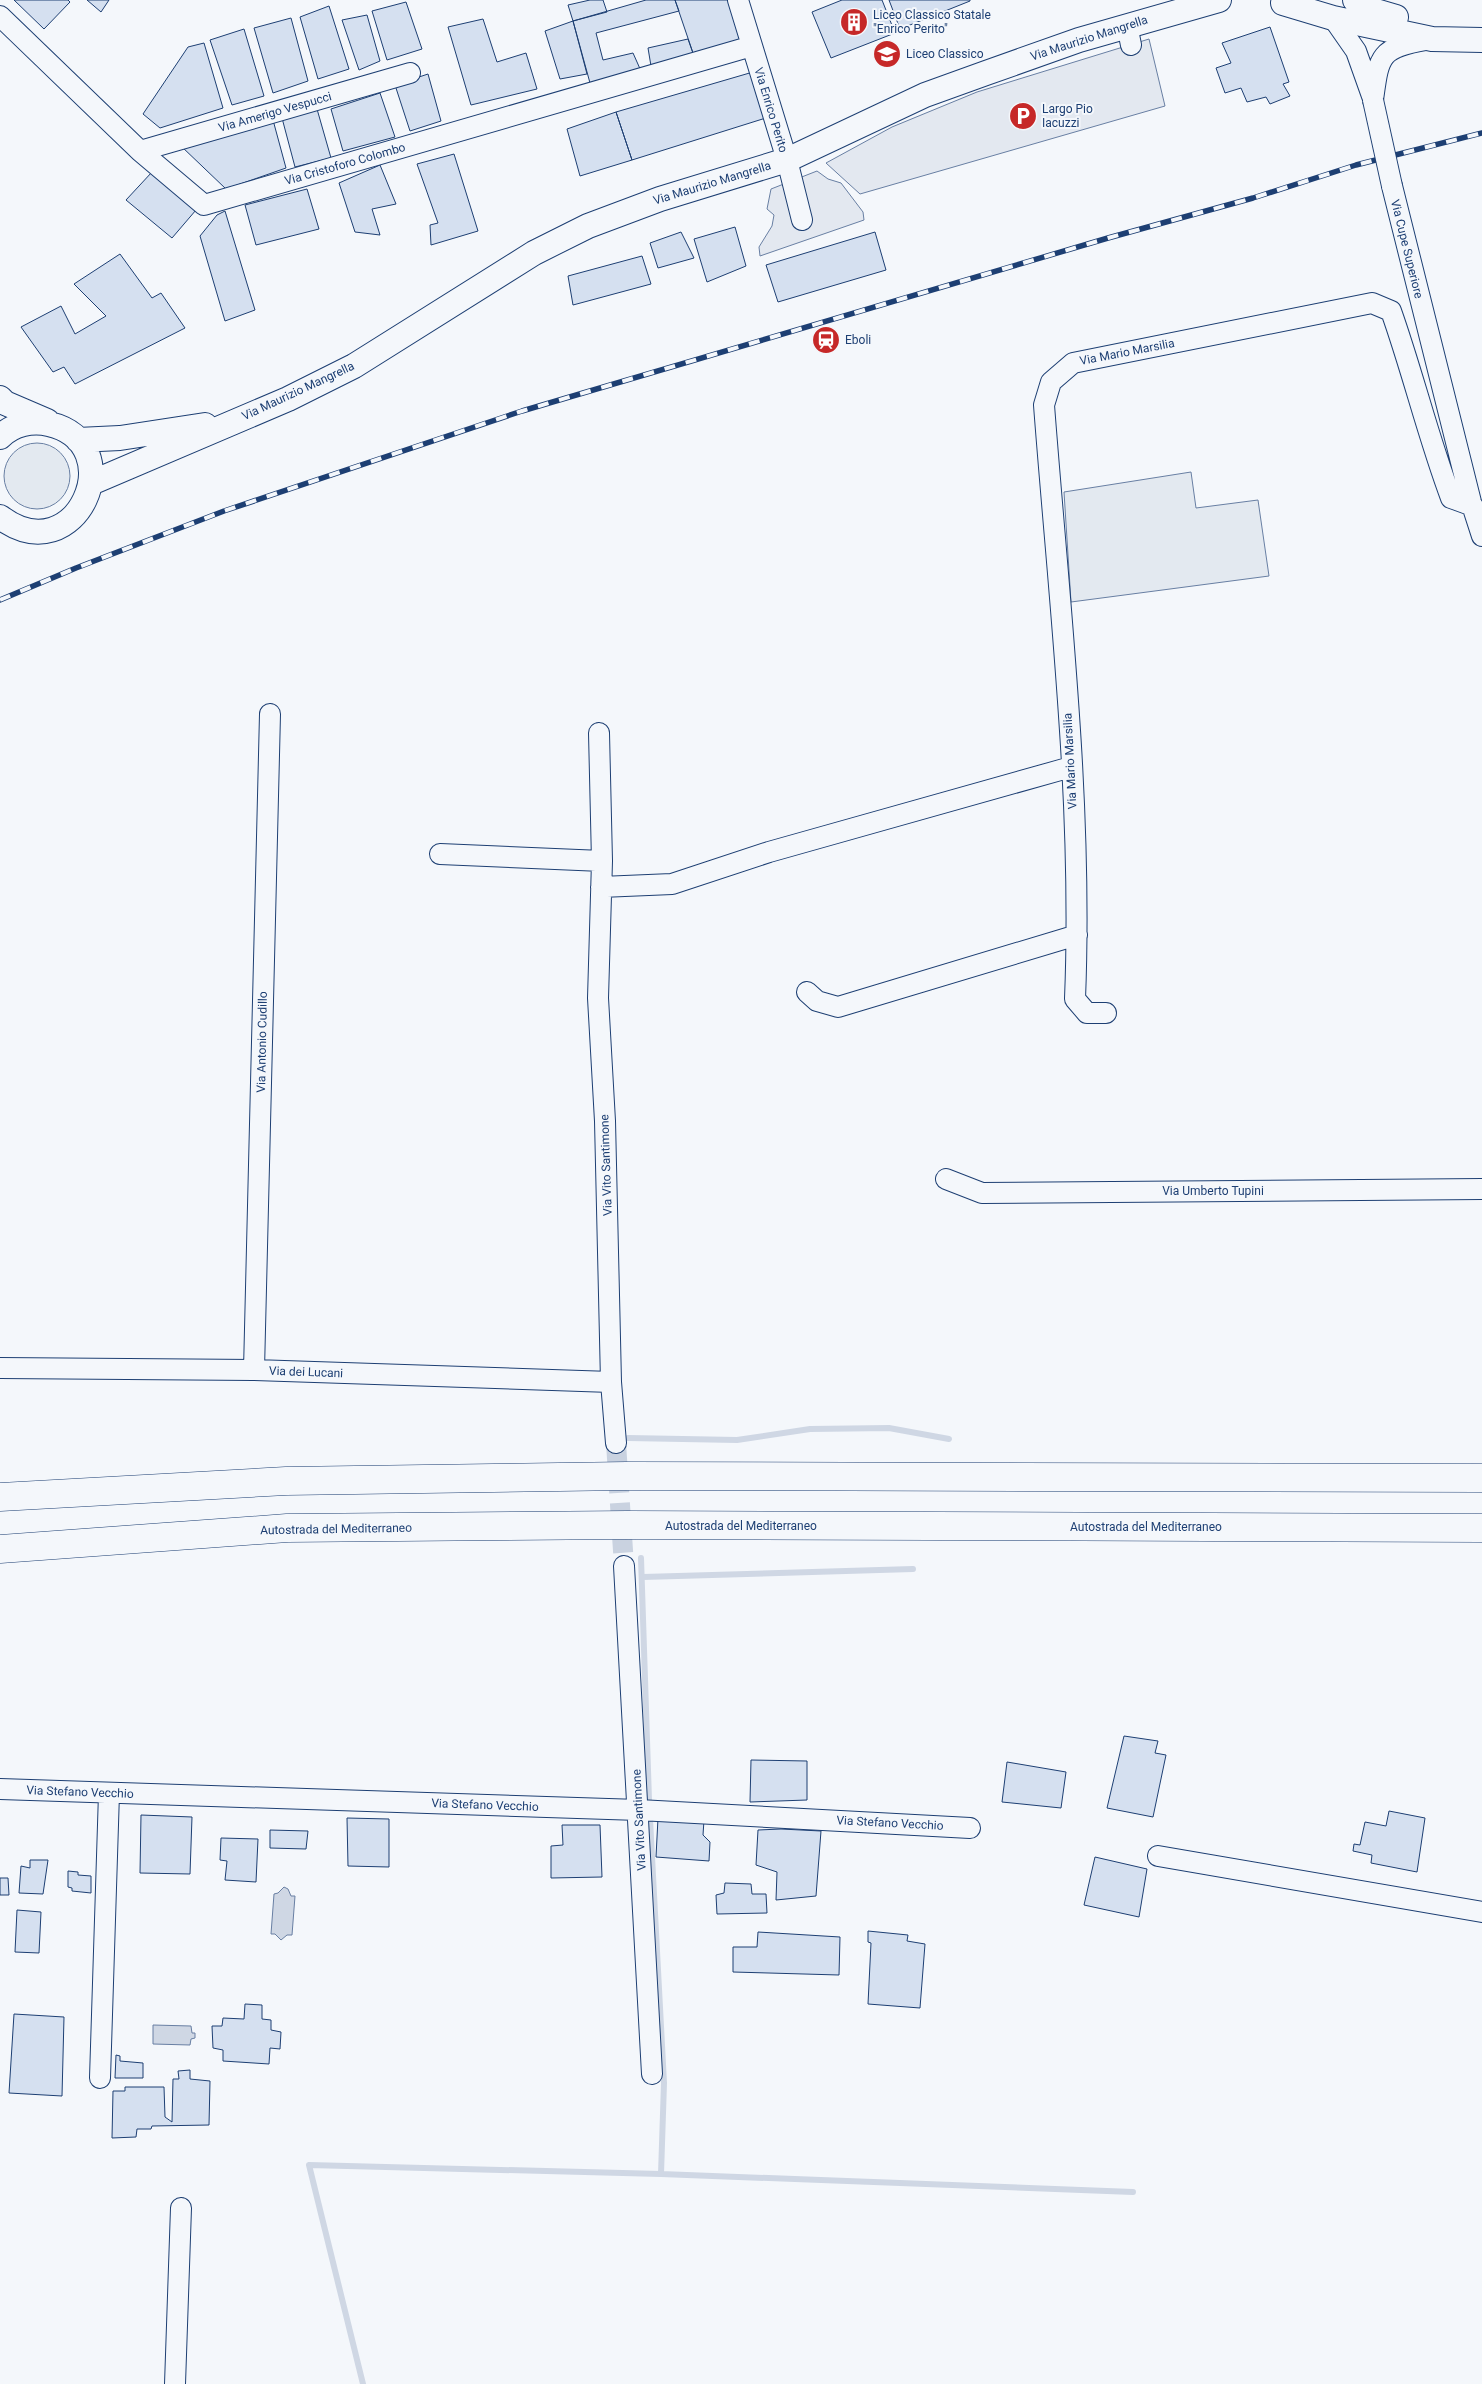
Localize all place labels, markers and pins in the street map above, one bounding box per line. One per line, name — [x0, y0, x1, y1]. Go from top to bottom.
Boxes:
building icon: Liceo Classico Statale "Enrico Perito" — [839, 7, 869, 37]
place label: Liceo Classico Statale "Enrico Perito" — [873, 8, 991, 36]
school or university icon: Liceo Classico — [872, 39, 902, 69]
place label: Liceo Classico — [906, 47, 984, 61]
parking icon: Largo Pio Iacuzzi — [1008, 101, 1038, 131]
place label: Largo Pio Iacuzzi — [1042, 102, 1093, 130]
station icon: Eboli — [811, 325, 841, 355]
place label: Eboli — [845, 333, 871, 347]

